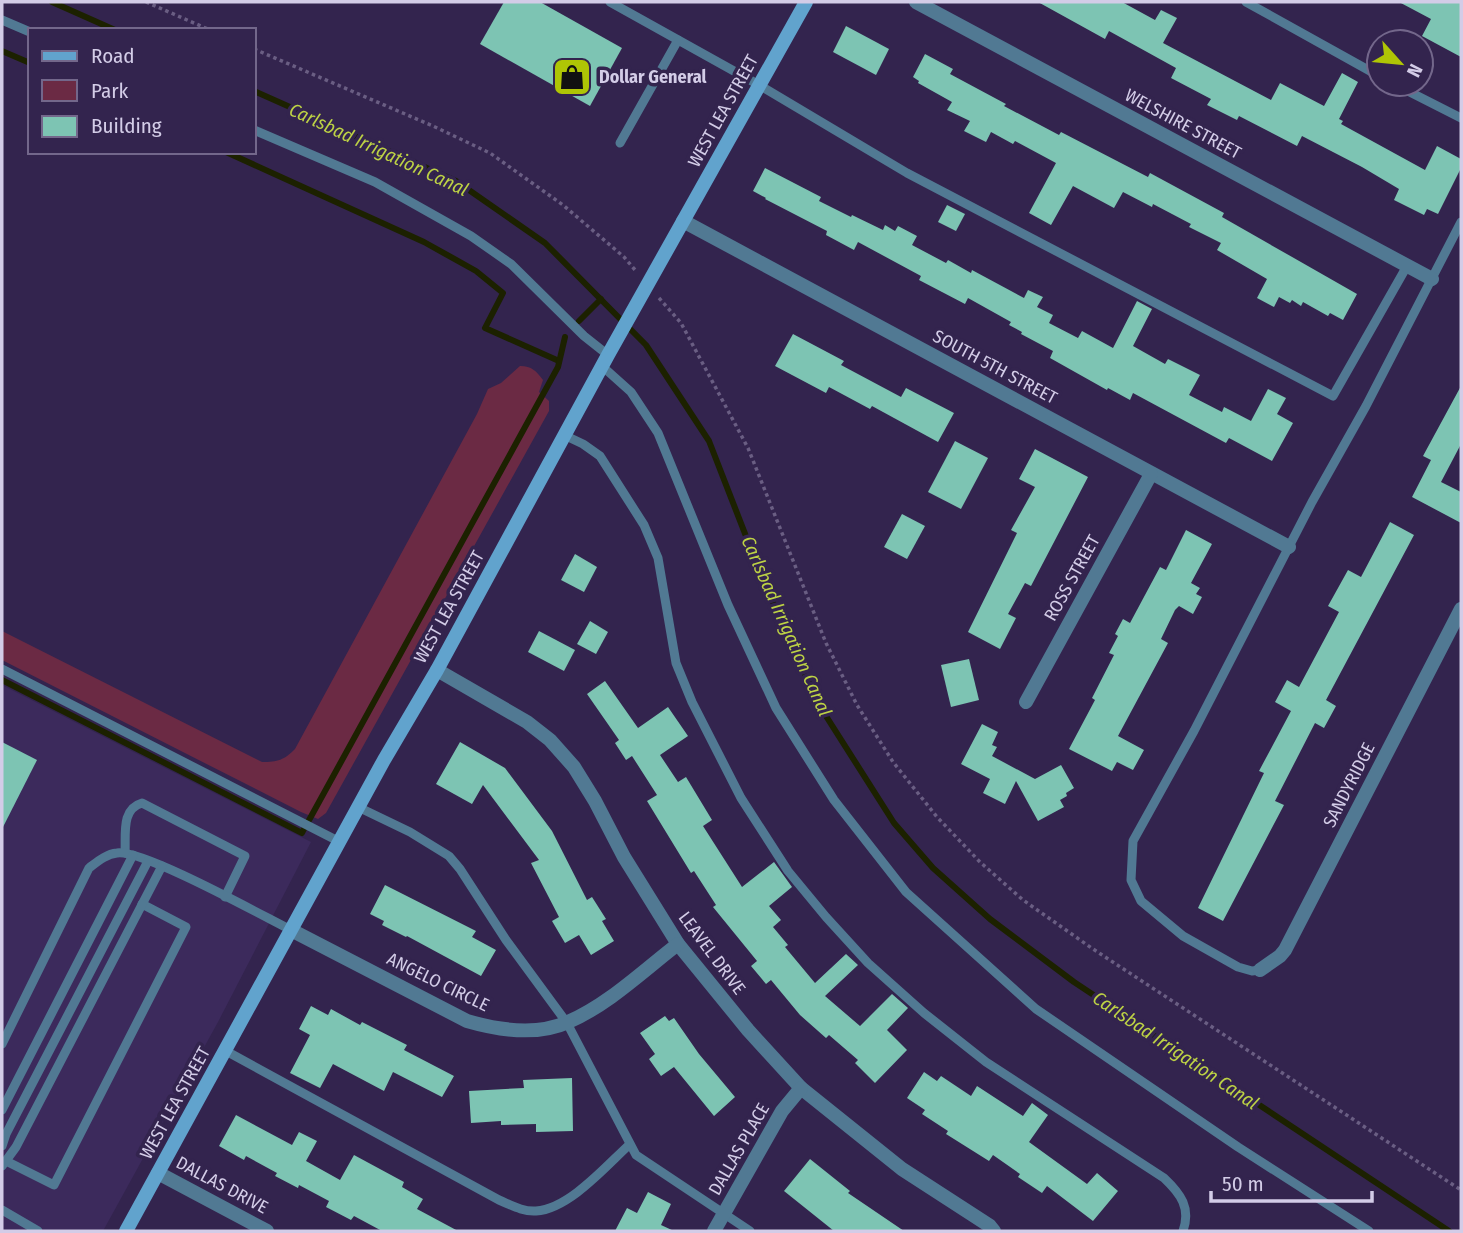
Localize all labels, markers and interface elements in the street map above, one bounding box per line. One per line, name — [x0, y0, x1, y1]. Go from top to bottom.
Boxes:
legend — [28, 28, 256, 154]
north arrow — [1365, 28, 1435, 98]
text: Road — [91, 43, 135, 69]
street label: WEST LEA STREET — [683, 50, 763, 171]
shop icon: Dollar General — [551, 56, 593, 98]
text: N — [1402, 60, 1428, 81]
place label: Dollar General — [599, 66, 706, 88]
text: Park — [91, 78, 129, 104]
street label: WELSHIRE STREET — [1121, 84, 1246, 164]
water label: Carlsbad Irrigation Canal — [286, 98, 472, 201]
text: Building — [91, 113, 162, 139]
street label: SOUTH 5TH STREET — [929, 325, 1061, 409]
street label: ROSS STREET — [1039, 531, 1105, 625]
water label: Carlsbad Irrigation Canal — [736, 533, 837, 720]
street label: WEST LEA STREET — [409, 546, 489, 667]
street label: SANDYRIDGE — [1318, 739, 1380, 831]
street label: LEAVEL DRIVE — [674, 907, 750, 999]
street label: ANGELO CIRCLE — [383, 948, 493, 1016]
water label: Carlsbad Irrigation Canal — [1089, 986, 1263, 1114]
street label: WEST LEA STREET — [135, 1042, 215, 1163]
street label: DALLAS PLACE — [704, 1099, 774, 1199]
street label: DALLAS DRIVE — [172, 1152, 272, 1218]
scale bar — [1211, 1160, 1372, 1204]
text: 50 m — [1222, 1171, 1264, 1197]

